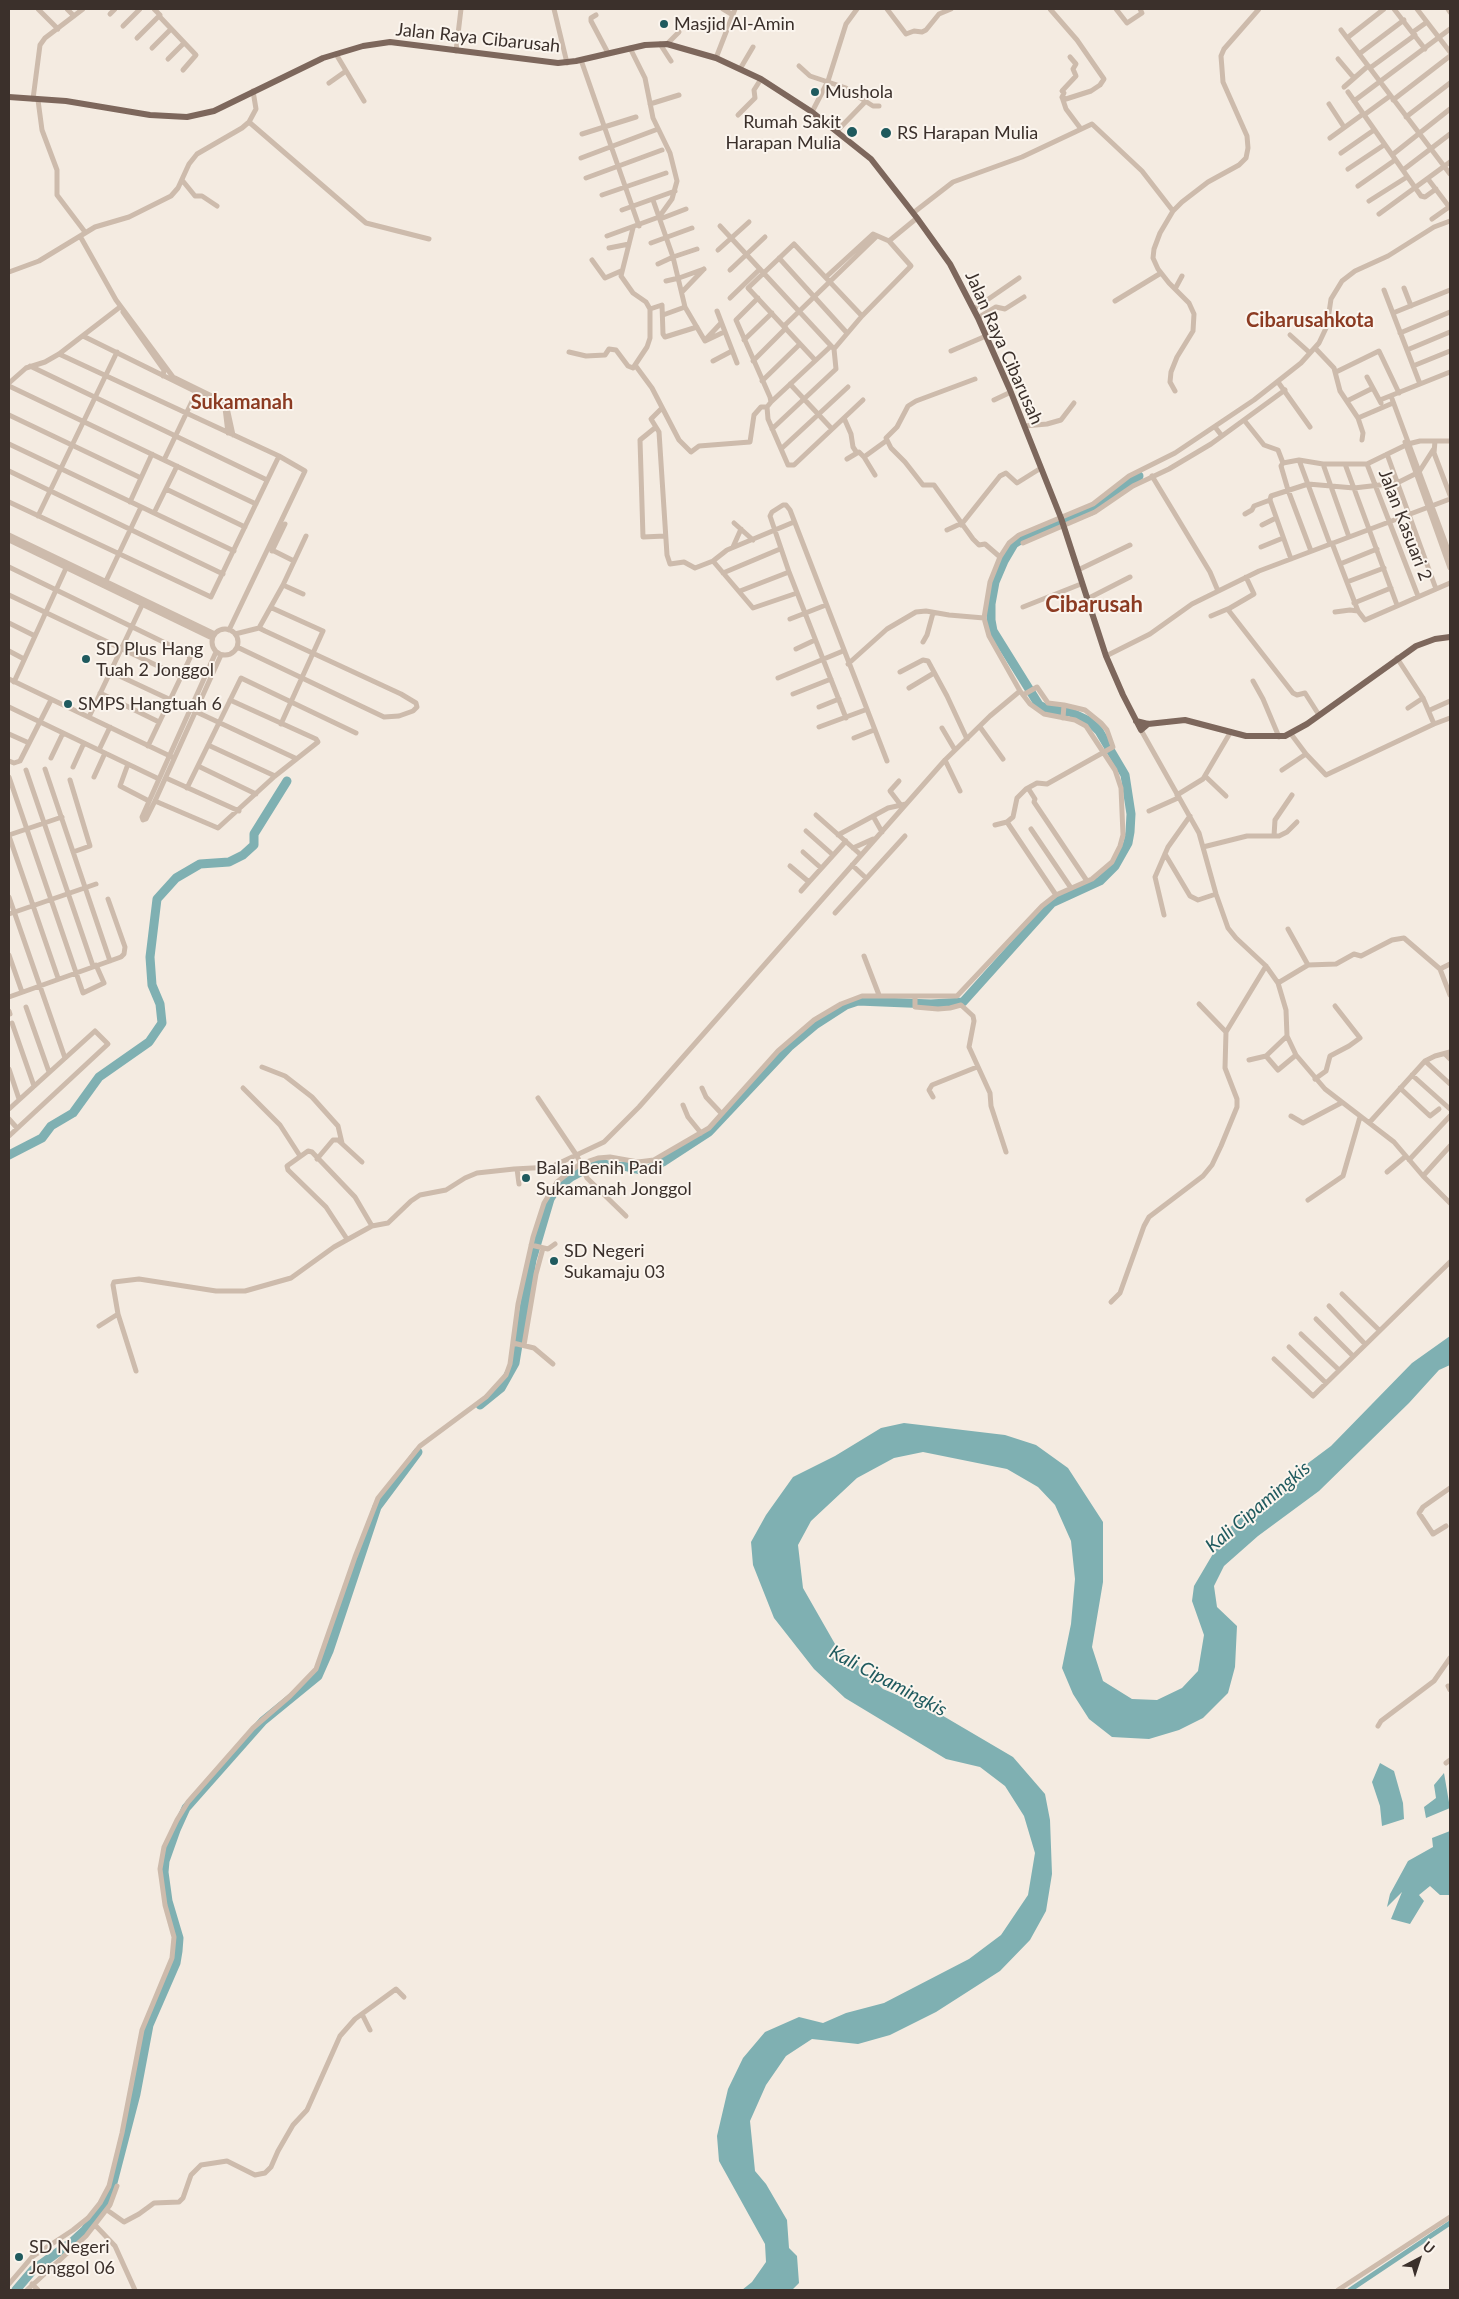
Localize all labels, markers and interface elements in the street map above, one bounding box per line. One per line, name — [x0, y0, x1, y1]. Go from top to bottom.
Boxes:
place label: Masjid Al-Amin — [674, 13, 795, 35]
marker: Masjid Al-Amin — [658, 18, 670, 30]
street label: Jalan Raya Cibarusah — [395, 19, 561, 57]
place label: Mushola — [825, 81, 893, 103]
marker: Mushola — [809, 86, 821, 98]
place label: Rumah Sakit Harapan Mulia — [725, 111, 841, 154]
place label: RS Harapan Mulia — [897, 122, 1038, 144]
marker: Rumah Sakit Harapan Mulia — [845, 125, 859, 139]
marker: RS Harapan Mulia — [879, 126, 893, 140]
street label: Jalan Raya Cibarusah — [961, 268, 1047, 428]
district label: Cibarusahkota — [1246, 309, 1374, 333]
district label: Sukamanah — [191, 391, 293, 415]
street label: Jalan Kasuari 2 — [1374, 466, 1436, 584]
district label: Cibarusah — [1045, 592, 1143, 618]
place label: SD Plus Hang Tuah 2 Jonggol — [96, 638, 214, 681]
marker: SD Plus Hang Tuah 2 Jonggol — [80, 653, 92, 665]
place label: SMPS Hangtuah 6 — [78, 693, 222, 715]
marker: SMPS Hangtuah 6 — [62, 698, 74, 710]
place label: Balai Benih Padi Sukamanah Jonggol — [536, 1157, 692, 1200]
marker: Balai Benih Padi Sukamanah Jonggol — [520, 1172, 532, 1184]
place label: SD Negeri Sukamaju 03 — [564, 1240, 665, 1282]
marker: SD Negeri Sukamaju 03 — [548, 1255, 560, 1267]
water label: Kali Cipamingkis — [1201, 1457, 1315, 1557]
water label: Kali Cipamingkis — [825, 1641, 951, 1721]
north arrow — [1394, 2234, 1444, 2284]
place label: SD Negeri Jonggol 06 — [29, 2236, 115, 2278]
text: U — [1420, 2237, 1438, 2257]
marker: SD Negeri Jonggol 06 — [13, 2251, 25, 2263]

